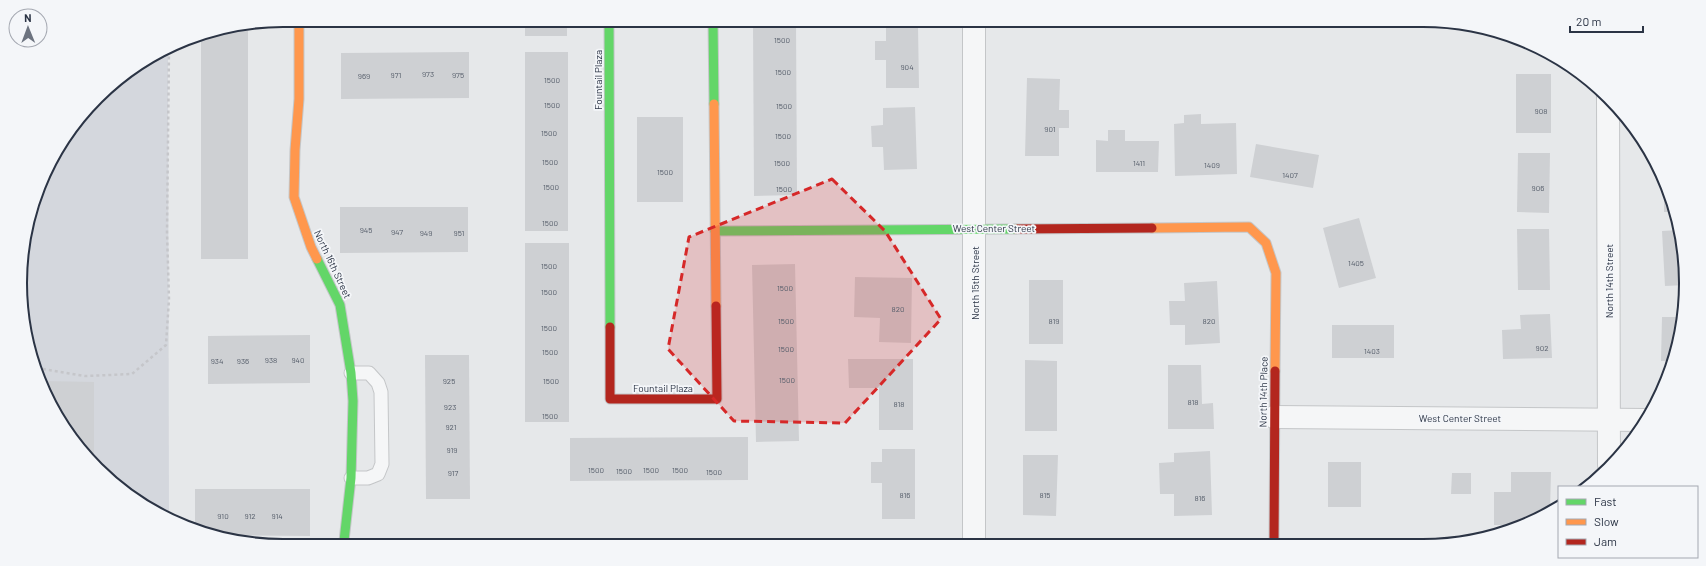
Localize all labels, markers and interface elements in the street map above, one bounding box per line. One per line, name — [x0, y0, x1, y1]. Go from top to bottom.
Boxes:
north arrow — [8, 8, 48, 48]
scale bar — [1570, 8, 1643, 34]
text: N — [24, 11, 32, 24]
text: 20 m — [1576, 14, 1602, 28]
house number: 1500 — [774, 35, 790, 45]
street label: Fountail Plaza — [592, 50, 604, 110]
house number: 904 — [900, 62, 914, 72]
house number: 1500 — [775, 67, 791, 77]
house number: 973 — [422, 69, 434, 79]
house number: 971 — [391, 70, 402, 80]
house number: 975 — [452, 70, 464, 80]
house number: 969 — [358, 71, 370, 81]
house number: 1500 — [544, 75, 560, 85]
house number: 1500 — [544, 100, 560, 110]
house number: 1500 — [776, 101, 792, 111]
house number: 908 — [1535, 106, 1547, 116]
house number: 901 — [1044, 124, 1056, 134]
house number: 1500 — [541, 128, 557, 138]
house number: 1500 — [775, 131, 791, 141]
house number: 1500 — [542, 157, 558, 167]
house number: 1500 — [774, 158, 790, 168]
house number: 1411 — [1133, 158, 1145, 168]
house number: 1409 — [1204, 160, 1220, 170]
house number: 1500 — [657, 167, 673, 177]
house number: 1407 — [1282, 170, 1298, 180]
house number: 1500 — [543, 182, 559, 192]
house number: 906 — [1532, 183, 1544, 193]
house number: 1500 — [776, 184, 792, 194]
house number: 1500 — [542, 218, 558, 228]
street label: West Center Street — [953, 222, 1036, 234]
house number: 945 — [360, 225, 372, 235]
house number: 947 — [391, 227, 403, 237]
street label: North 16th Street — [312, 228, 354, 300]
house number: 949 — [420, 228, 432, 238]
house number: 951 — [454, 228, 465, 238]
street label: North 14th Street — [1603, 243, 1615, 318]
street label: North 15th Street — [969, 246, 981, 320]
house number: 1405 — [1348, 258, 1364, 268]
house number: 1500 — [541, 261, 557, 271]
house number: 1500 — [777, 283, 793, 293]
house number: 1500 — [541, 287, 557, 297]
house number: 820 — [892, 304, 904, 314]
house number: 1500 — [778, 316, 794, 326]
house number: 819 — [1049, 316, 1059, 326]
house number: 820 — [1203, 316, 1215, 326]
house number: 1500 — [541, 323, 557, 333]
house number: 902 — [1536, 343, 1548, 353]
house number: 1500 — [778, 344, 794, 354]
house number: 1403 — [1364, 346, 1380, 356]
house number: 1500 — [542, 347, 558, 357]
house number: 938 — [265, 355, 277, 365]
house number: 940 — [291, 355, 305, 365]
house number: 934 — [211, 356, 223, 366]
house number: 936 — [237, 356, 249, 366]
street label: North 14th Place — [1256, 356, 1270, 428]
house number: 1500 — [779, 375, 795, 385]
house number: 925 — [443, 376, 455, 386]
house number: 1500 — [543, 376, 559, 386]
street label: Fountail Plaza — [633, 382, 693, 394]
house number: 818 — [1188, 397, 1198, 407]
house number: 818 — [894, 399, 904, 409]
house number: 923 — [444, 402, 456, 412]
house number: 1500 — [542, 411, 558, 421]
street label: West Center Street — [1419, 412, 1502, 424]
house number: 921 — [445, 422, 457, 432]
house number: 919 — [447, 445, 457, 455]
house number: 1500 — [588, 465, 604, 475]
house number: 1500 — [643, 465, 659, 475]
house number: 1500 — [672, 465, 688, 475]
house number: 1500 — [616, 466, 632, 476]
house number: 1500 — [706, 467, 722, 477]
house number: 917 — [448, 468, 459, 478]
legend — [1558, 486, 1698, 558]
house number: 816 — [900, 490, 910, 500]
house number: 815 — [1040, 490, 1050, 500]
house number: 816 — [1195, 493, 1205, 503]
text: Fast — [1594, 494, 1617, 508]
house number: 910 — [217, 511, 229, 521]
house number: 912 — [244, 511, 256, 521]
house number: 914 — [271, 511, 283, 521]
text: Slow — [1594, 514, 1619, 528]
text: Jam — [1594, 534, 1617, 548]

